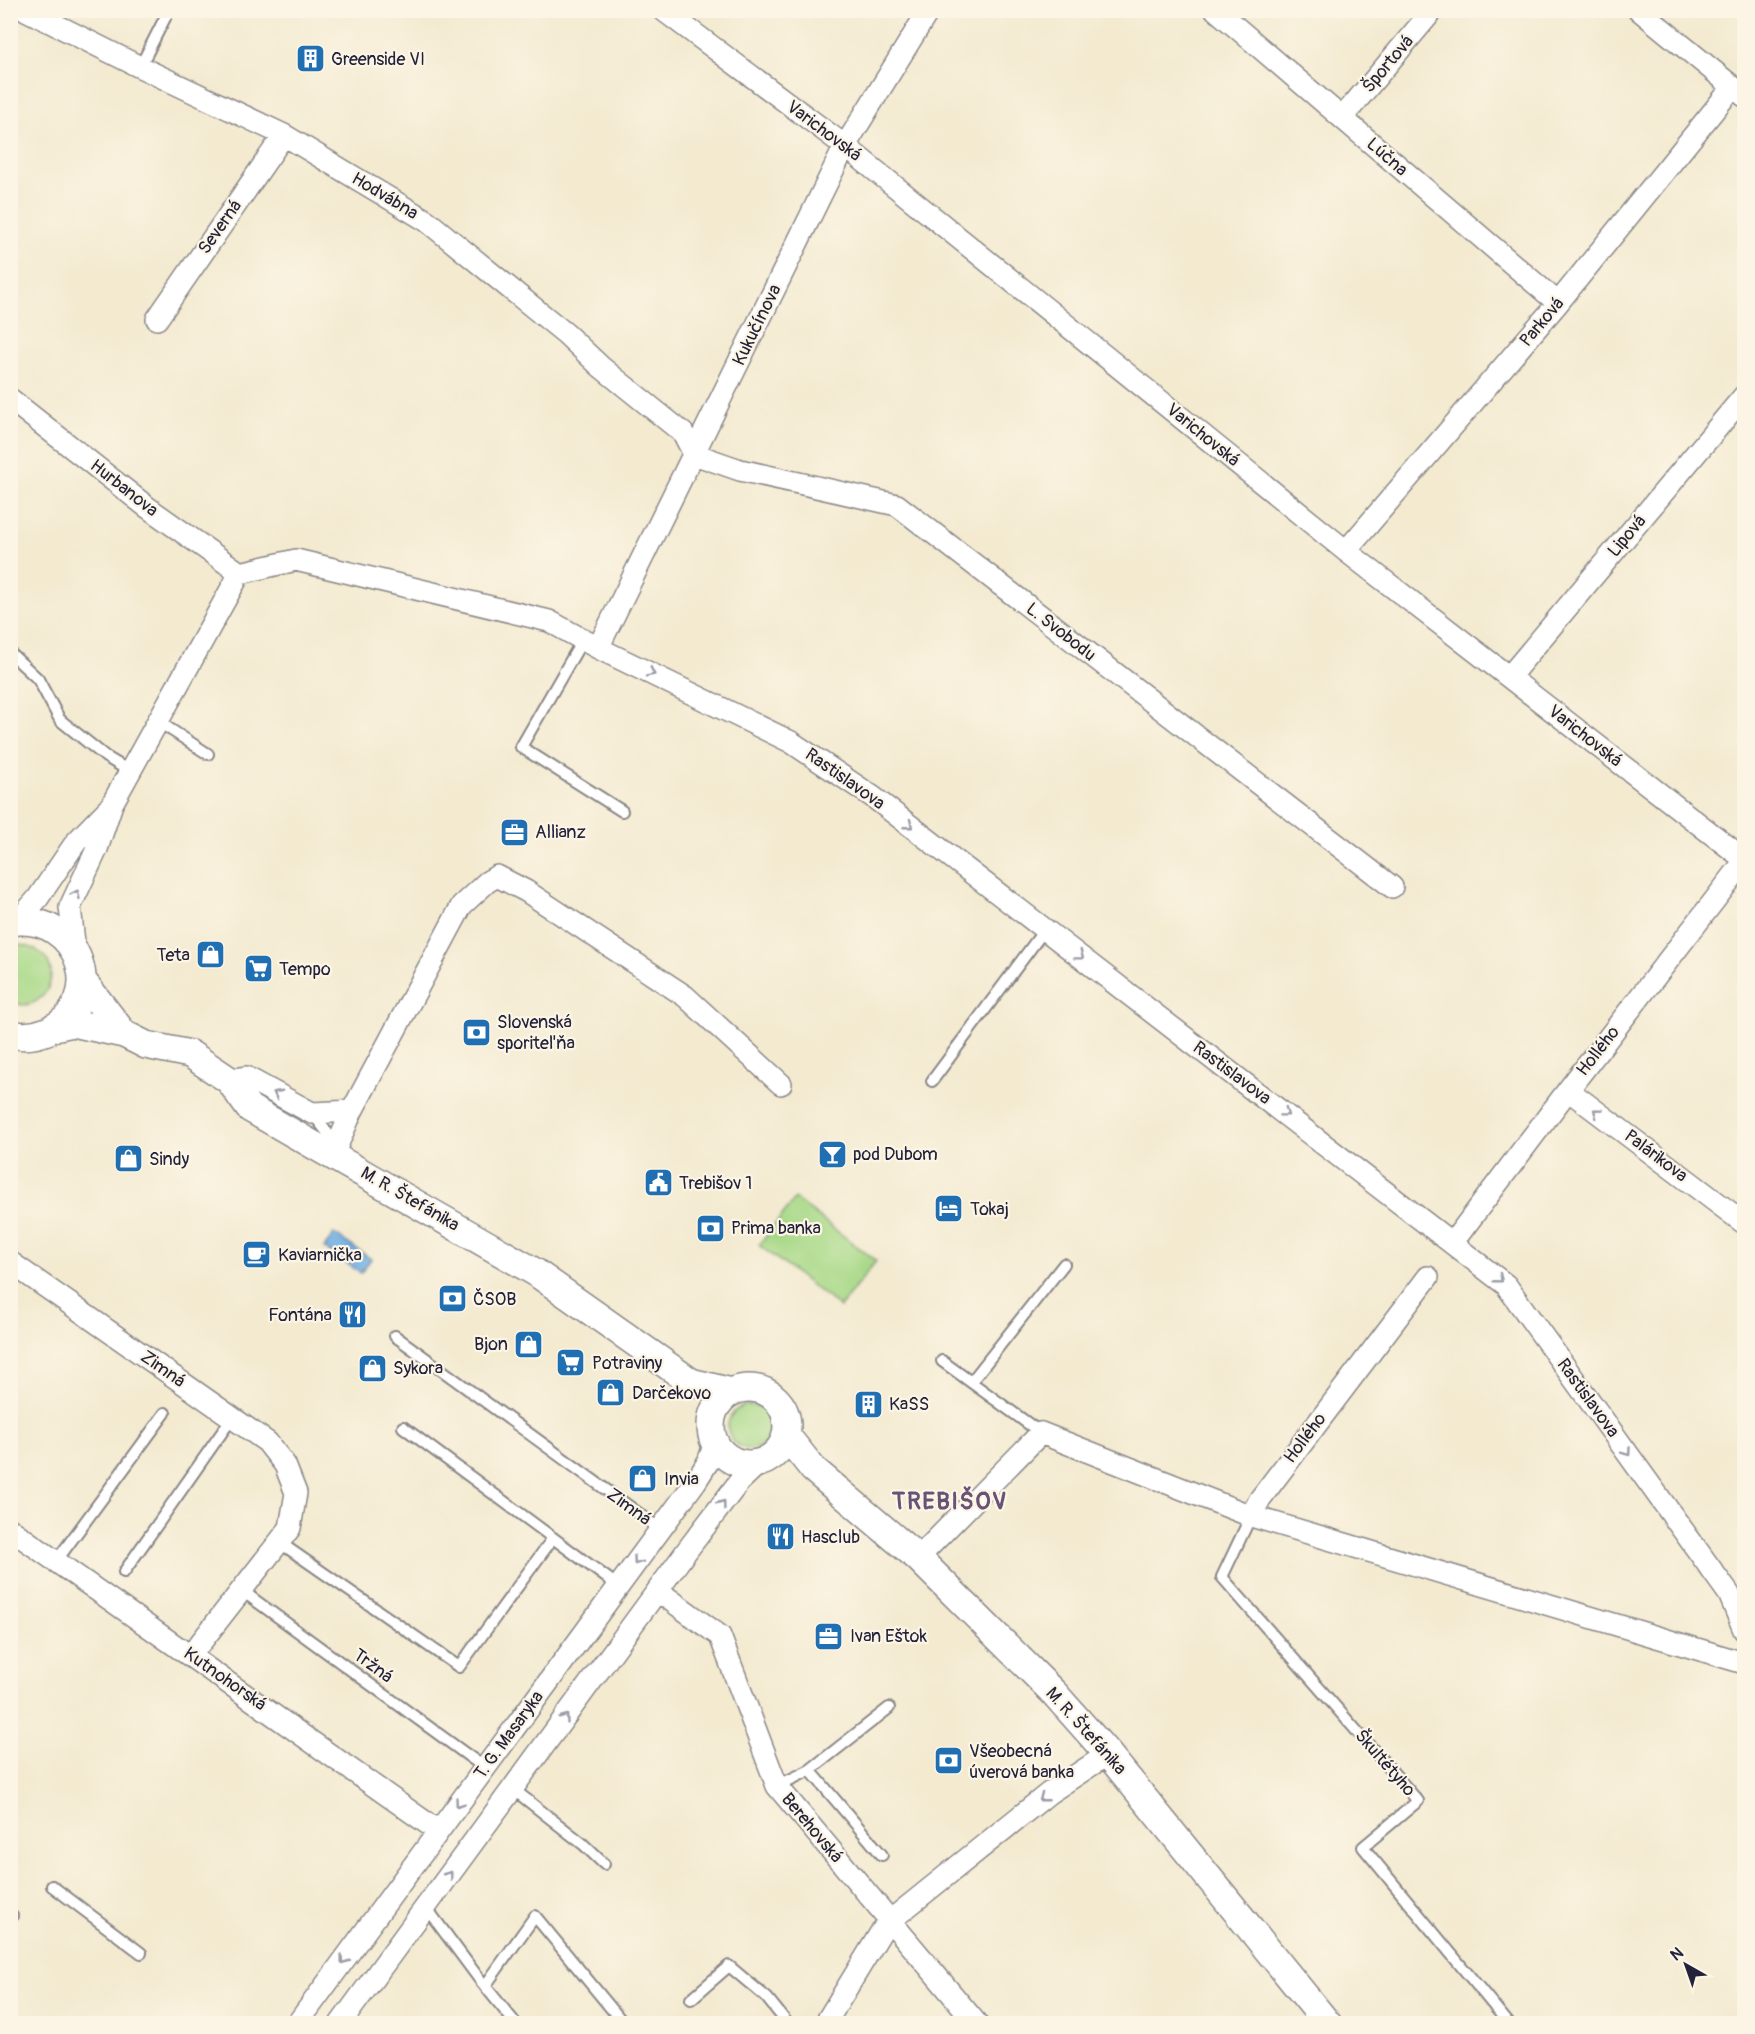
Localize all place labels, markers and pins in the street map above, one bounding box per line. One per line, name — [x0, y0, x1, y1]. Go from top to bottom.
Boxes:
building icon: Greenside VI — [294, 43, 326, 75]
place label: Greenside VI — [331, 48, 425, 71]
office icon: Allianz — [498, 816, 530, 848]
place label: Allianz — [535, 821, 586, 844]
shop icon: Teta — [195, 939, 227, 971]
place label: Teta — [157, 944, 190, 967]
supermarket icon: Tempo — [242, 953, 274, 985]
place label: Tempo — [279, 958, 331, 981]
place label: Slovenská sporiteľňa — [497, 1011, 575, 1055]
bank icon: Slovenská sporiteľňa — [460, 1016, 492, 1048]
bar icon: pod Dubom — [816, 1138, 848, 1170]
shop icon: Sindy — [112, 1143, 144, 1175]
place label: pod Dubom — [853, 1143, 938, 1166]
place label: Sindy — [149, 1148, 189, 1171]
public building icon: Trebišov 1 — [642, 1167, 674, 1199]
place label: Trebišov 1 — [679, 1172, 752, 1195]
hotel icon: Tokaj — [933, 1193, 965, 1225]
place label: Tokaj — [970, 1198, 1009, 1221]
bank icon: Prima banka — [694, 1212, 726, 1244]
place label: Prima banka — [731, 1217, 821, 1240]
cafe icon: Kaviarnička — [241, 1239, 273, 1271]
place label: Kaviarnička — [278, 1244, 362, 1267]
bank icon: ČSOB — [436, 1283, 468, 1315]
place label: ČSOB — [473, 1288, 516, 1311]
restaurant icon: Fontána — [337, 1299, 369, 1331]
place label: Fontána — [268, 1304, 332, 1327]
shop icon: Bjon — [513, 1328, 545, 1360]
place label: Bjon — [474, 1333, 508, 1356]
supermarket icon: Potraviny — [555, 1347, 587, 1379]
shop icon: Sykora — [356, 1352, 388, 1384]
place label: Potraviny — [592, 1352, 663, 1375]
place label: Sykora — [393, 1357, 443, 1380]
shop icon: Darčekovo — [595, 1377, 627, 1409]
place label: Darčekovo — [632, 1382, 712, 1405]
building icon: KaSS — [852, 1388, 884, 1420]
place label: KaSS — [889, 1393, 929, 1416]
shop icon: Invia — [627, 1463, 659, 1495]
place label: Invia — [664, 1468, 699, 1491]
restaurant icon: Hasclub — [764, 1521, 796, 1553]
place label: Hasclub — [801, 1526, 860, 1549]
office icon: Ivan Eštok — [813, 1620, 845, 1652]
place label: Ivan Eštok — [850, 1625, 927, 1648]
place label: Všeobecná úverová banka — [969, 1740, 1074, 1784]
bank icon: Všeobecná úverová banka — [932, 1745, 964, 1777]

